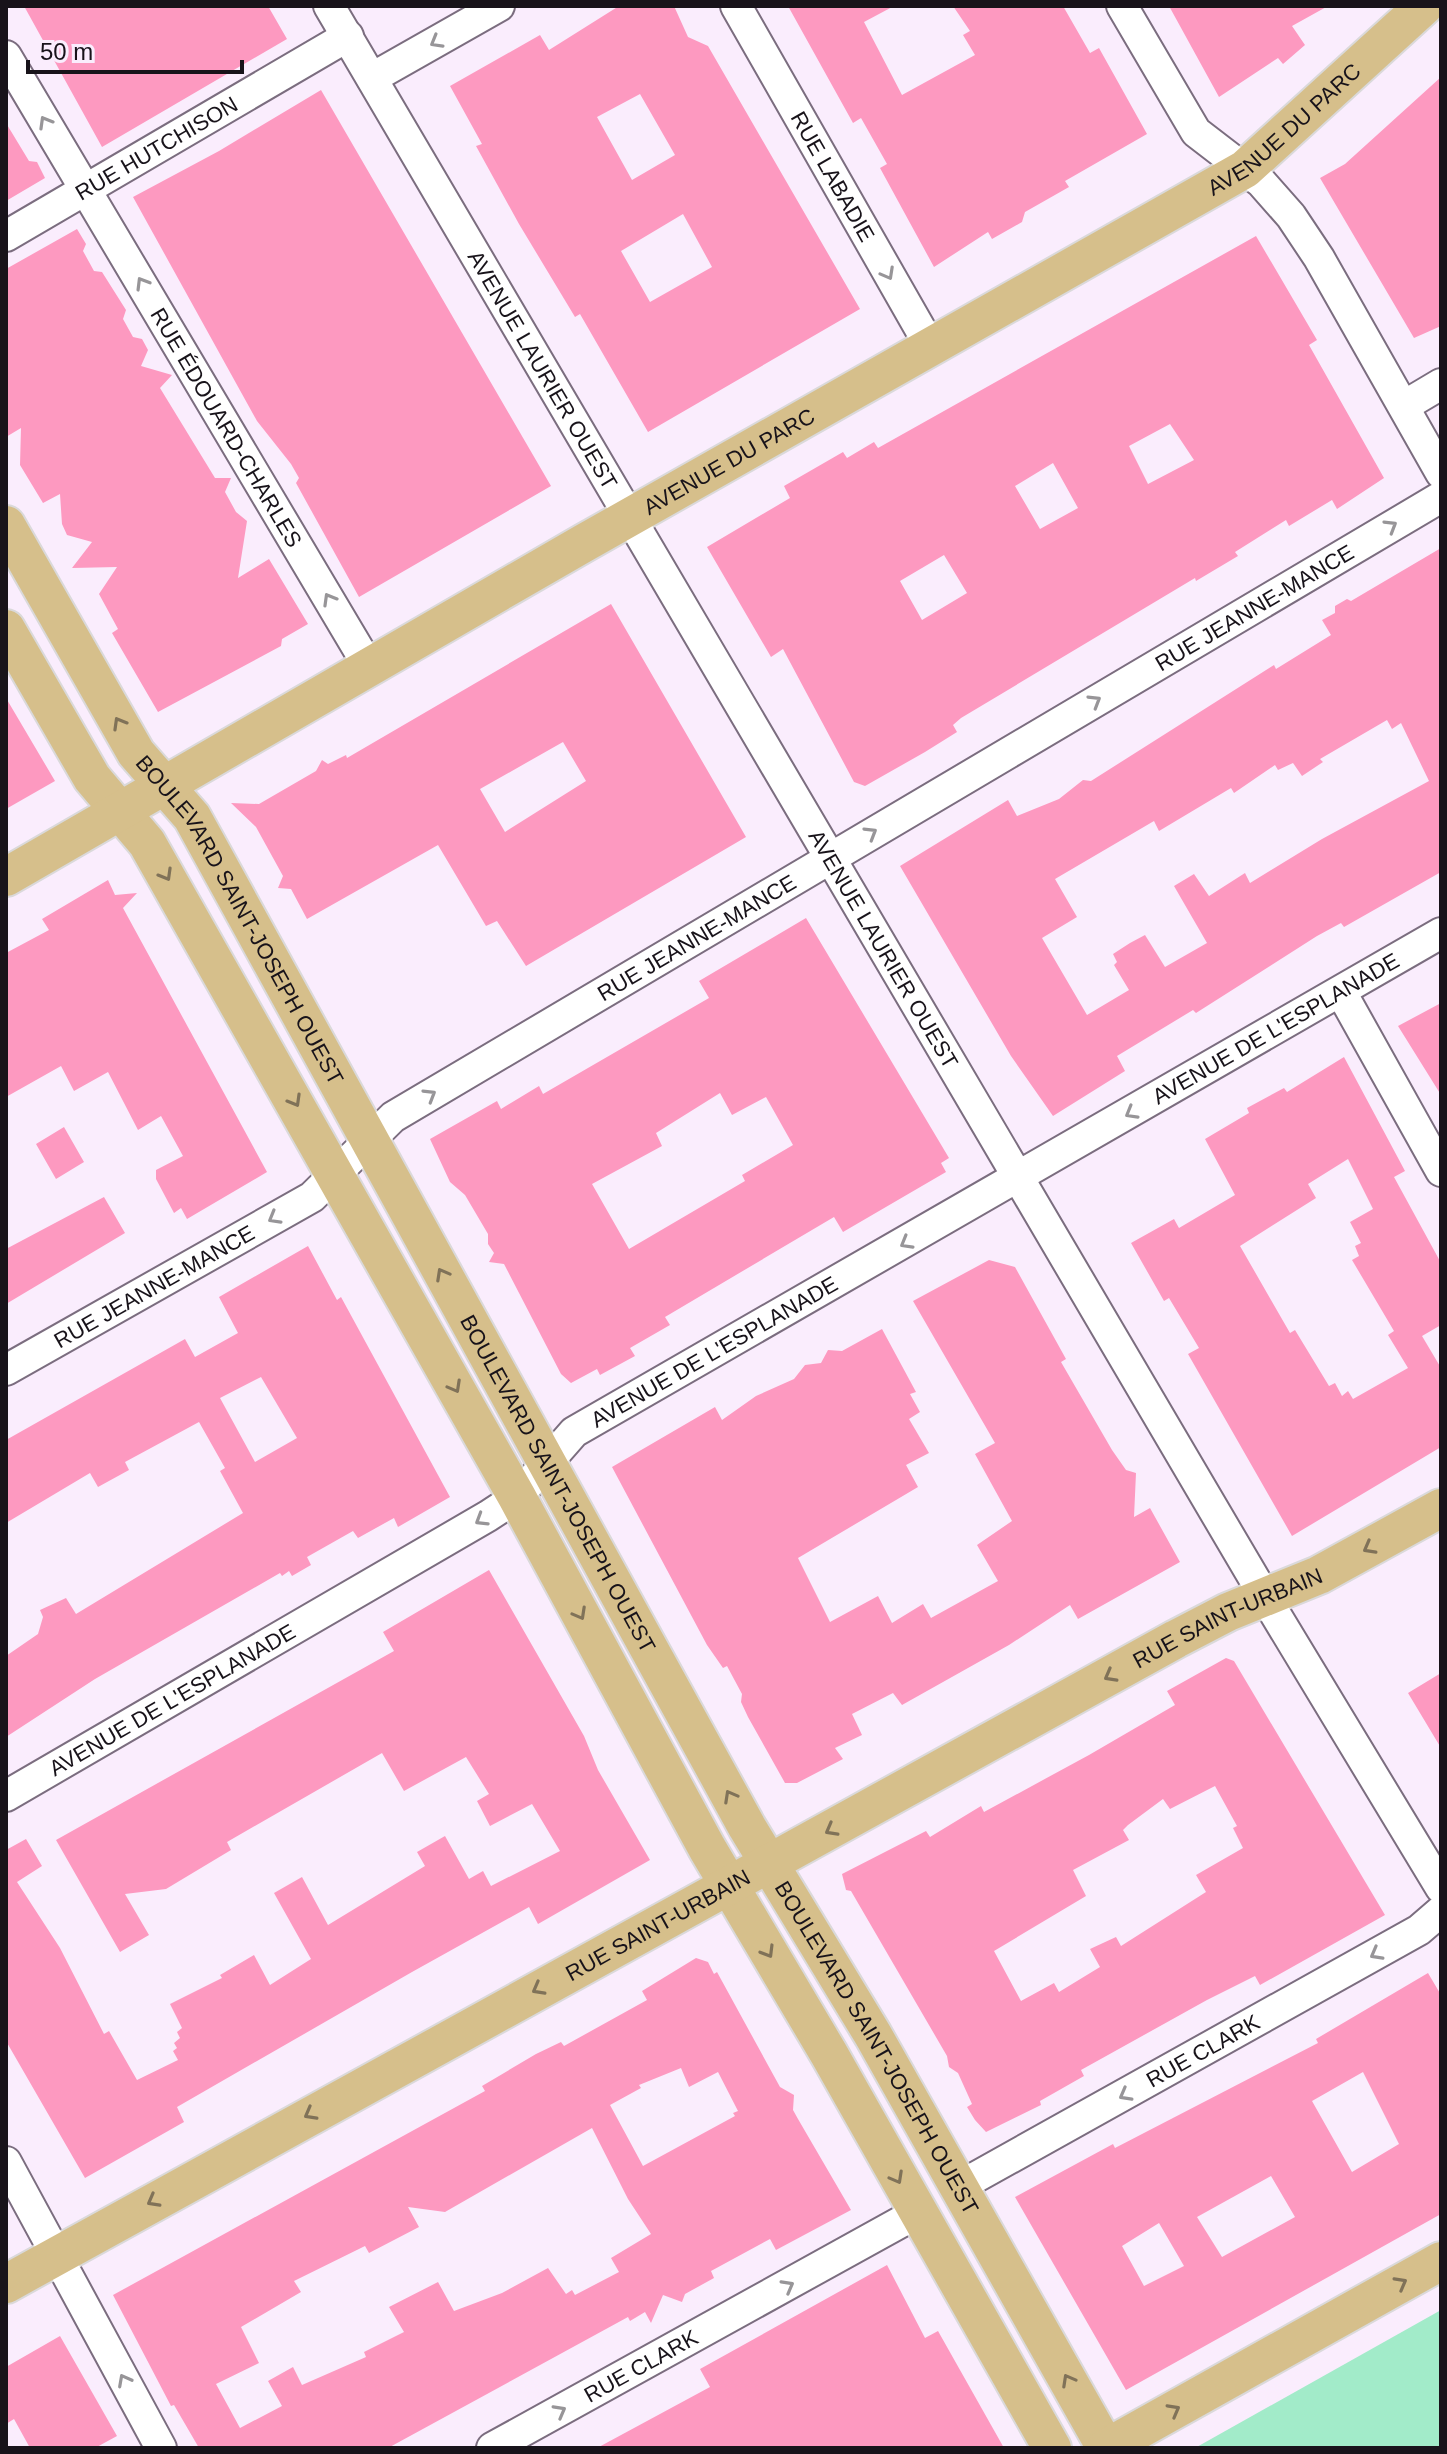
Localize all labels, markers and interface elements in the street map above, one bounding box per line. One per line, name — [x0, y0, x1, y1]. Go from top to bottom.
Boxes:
scale bar — [28, 24, 242, 74]
one-way arrow — [430, 32, 445, 48]
text: 50 m — [40, 38, 93, 65]
street label: AVENUE DU PARC — [1203, 58, 1366, 201]
street label: RUE HUTCHISON — [71, 92, 242, 206]
street label: RUE LABADIE — [786, 107, 880, 246]
one-way arrow — [39, 117, 55, 131]
street label: AVENUE LAURIER OUEST — [463, 246, 622, 494]
one-way arrow — [878, 265, 894, 280]
one-way arrow — [136, 277, 152, 292]
street label: RUE ÉDOUARD-CHARLES — [146, 304, 307, 552]
street label: AVENUE DU PARC — [639, 403, 819, 520]
one-way arrow — [1382, 520, 1397, 536]
street label: RUE JEANNE-MANCE — [1151, 540, 1358, 676]
one-way arrow — [323, 594, 339, 608]
one-way arrow — [1086, 695, 1100, 711]
one-way arrow — [113, 718, 129, 732]
street label: BOULEVARD SAINT-JOSEPH OUEST — [131, 750, 349, 1089]
street label: AVENUE LAURIER OUEST — [803, 825, 963, 1073]
one-way arrow — [862, 827, 877, 843]
one-way arrow — [156, 866, 172, 881]
street label: RUE JEANNE-MANCE — [593, 870, 800, 1006]
street label: AVENUE DE L'ESPLANADE — [1148, 948, 1404, 1109]
one-way arrow — [421, 1089, 436, 1104]
one-way arrow — [285, 1092, 301, 1106]
one-way arrow — [1125, 1103, 1140, 1119]
one-way arrow — [268, 1209, 282, 1224]
street label: RUE JEANNE-MANCE — [50, 1220, 259, 1353]
one-way arrow — [900, 1233, 915, 1248]
one-way arrow — [436, 1268, 452, 1283]
street label: AVENUE DE L'ESPLANADE — [586, 1271, 842, 1433]
street label: BOULEVARD SAINT-JOSEPH OUEST — [455, 1311, 661, 1657]
one-way arrow — [445, 1378, 461, 1392]
one-way arrow — [475, 1511, 490, 1526]
one-way arrow — [1362, 1538, 1377, 1553]
street label: RUE SAINT-URBAIN — [1129, 1563, 1326, 1673]
one-way arrow — [571, 1606, 586, 1621]
street label: AVENUE DE L'ESPLANADE — [45, 1619, 300, 1781]
one-way arrow — [1104, 1666, 1119, 1682]
one-way arrow — [724, 1790, 740, 1805]
one-way arrow — [824, 1820, 839, 1835]
street label: RUE SAINT-URBAIN — [561, 1864, 754, 1986]
street label: BOULEVARD SAINT-JOSEPH OUEST — [770, 1877, 983, 2219]
one-way arrow — [759, 1943, 774, 1958]
one-way arrow — [1370, 1944, 1385, 1960]
one-way arrow — [531, 1979, 546, 1994]
street label: RUE CLARK — [1142, 2009, 1264, 2093]
one-way arrow — [1118, 2085, 1133, 2100]
one-way arrow — [304, 2104, 319, 2120]
one-way arrow — [888, 2169, 903, 2184]
one-way arrow — [147, 2191, 162, 2207]
one-way arrow — [1393, 2277, 1407, 2293]
one-way arrow — [780, 2280, 794, 2295]
street label: RUE CLARK — [580, 2325, 702, 2408]
one-way arrow — [119, 2373, 134, 2388]
one-way arrow — [1062, 2374, 1078, 2389]
one-way arrow — [1166, 2404, 1180, 2419]
one-way arrow — [552, 2405, 566, 2420]

